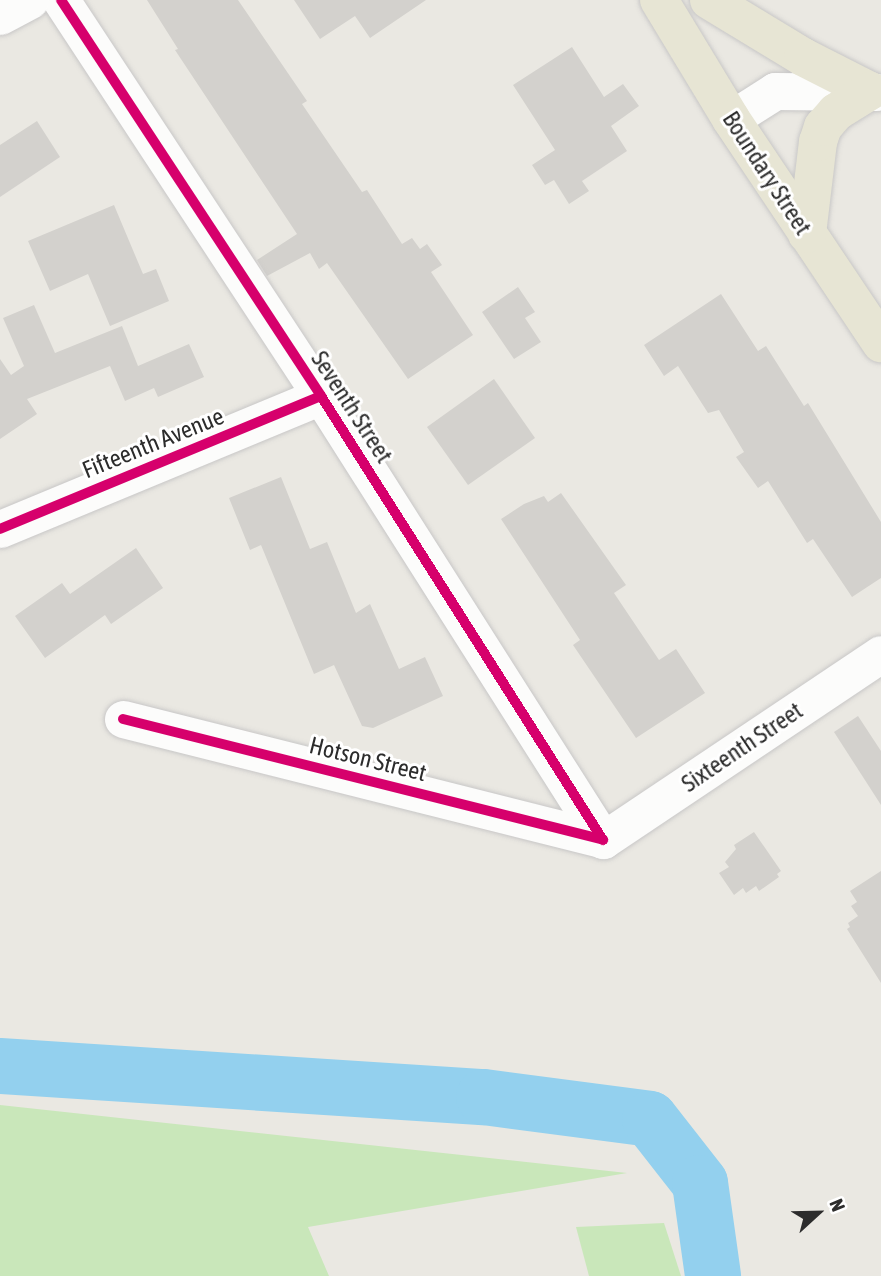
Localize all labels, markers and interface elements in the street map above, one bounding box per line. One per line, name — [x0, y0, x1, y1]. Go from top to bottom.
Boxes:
street label: Boundary Street — [716, 106, 818, 240]
street label: Seventh Street — [305, 346, 399, 468]
street label: Fifteenth Avenue — [78, 402, 228, 484]
street label: Sixteenth Street — [676, 696, 808, 798]
street label: Hotson Street — [307, 731, 429, 787]
north arrow — [783, 1178, 853, 1248]
text: N — [825, 1196, 850, 1214]

